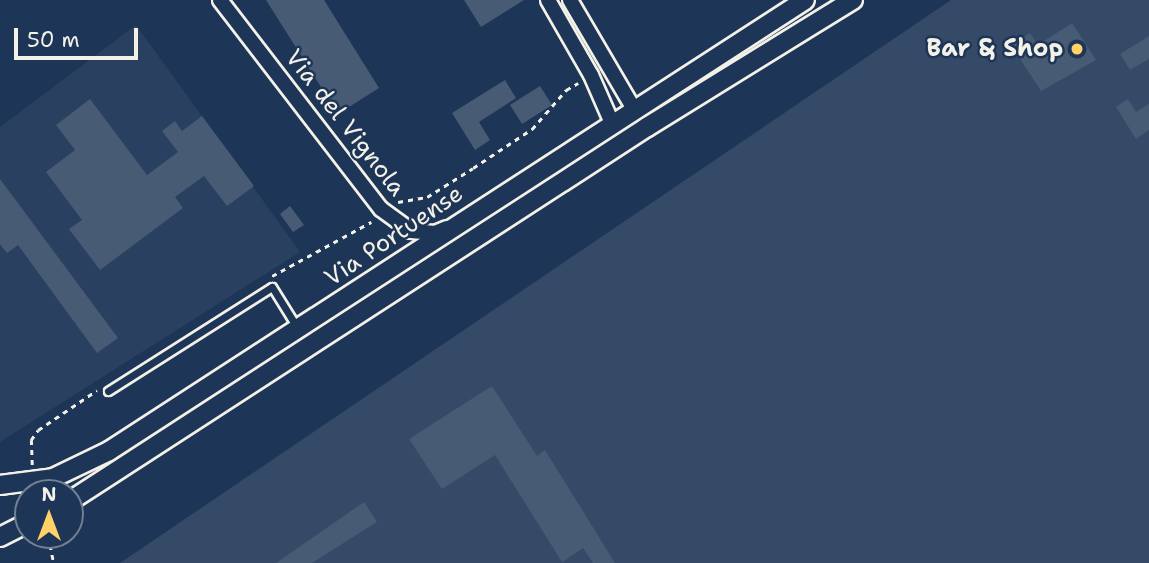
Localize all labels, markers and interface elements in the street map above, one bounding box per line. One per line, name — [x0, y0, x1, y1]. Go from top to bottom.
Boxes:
scale bar — [18, 14, 142, 58]
text: 50 m — [27, 26, 80, 54]
place label: Bar & Shop — [926, 35, 1063, 63]
marker: Bar & Shop — [1069, 41, 1085, 57]
street label: Via del Vignola — [279, 44, 411, 202]
street label: Via Portuense — [319, 179, 469, 293]
north arrow — [14, 479, 84, 549]
text: N — [41, 482, 57, 507]

